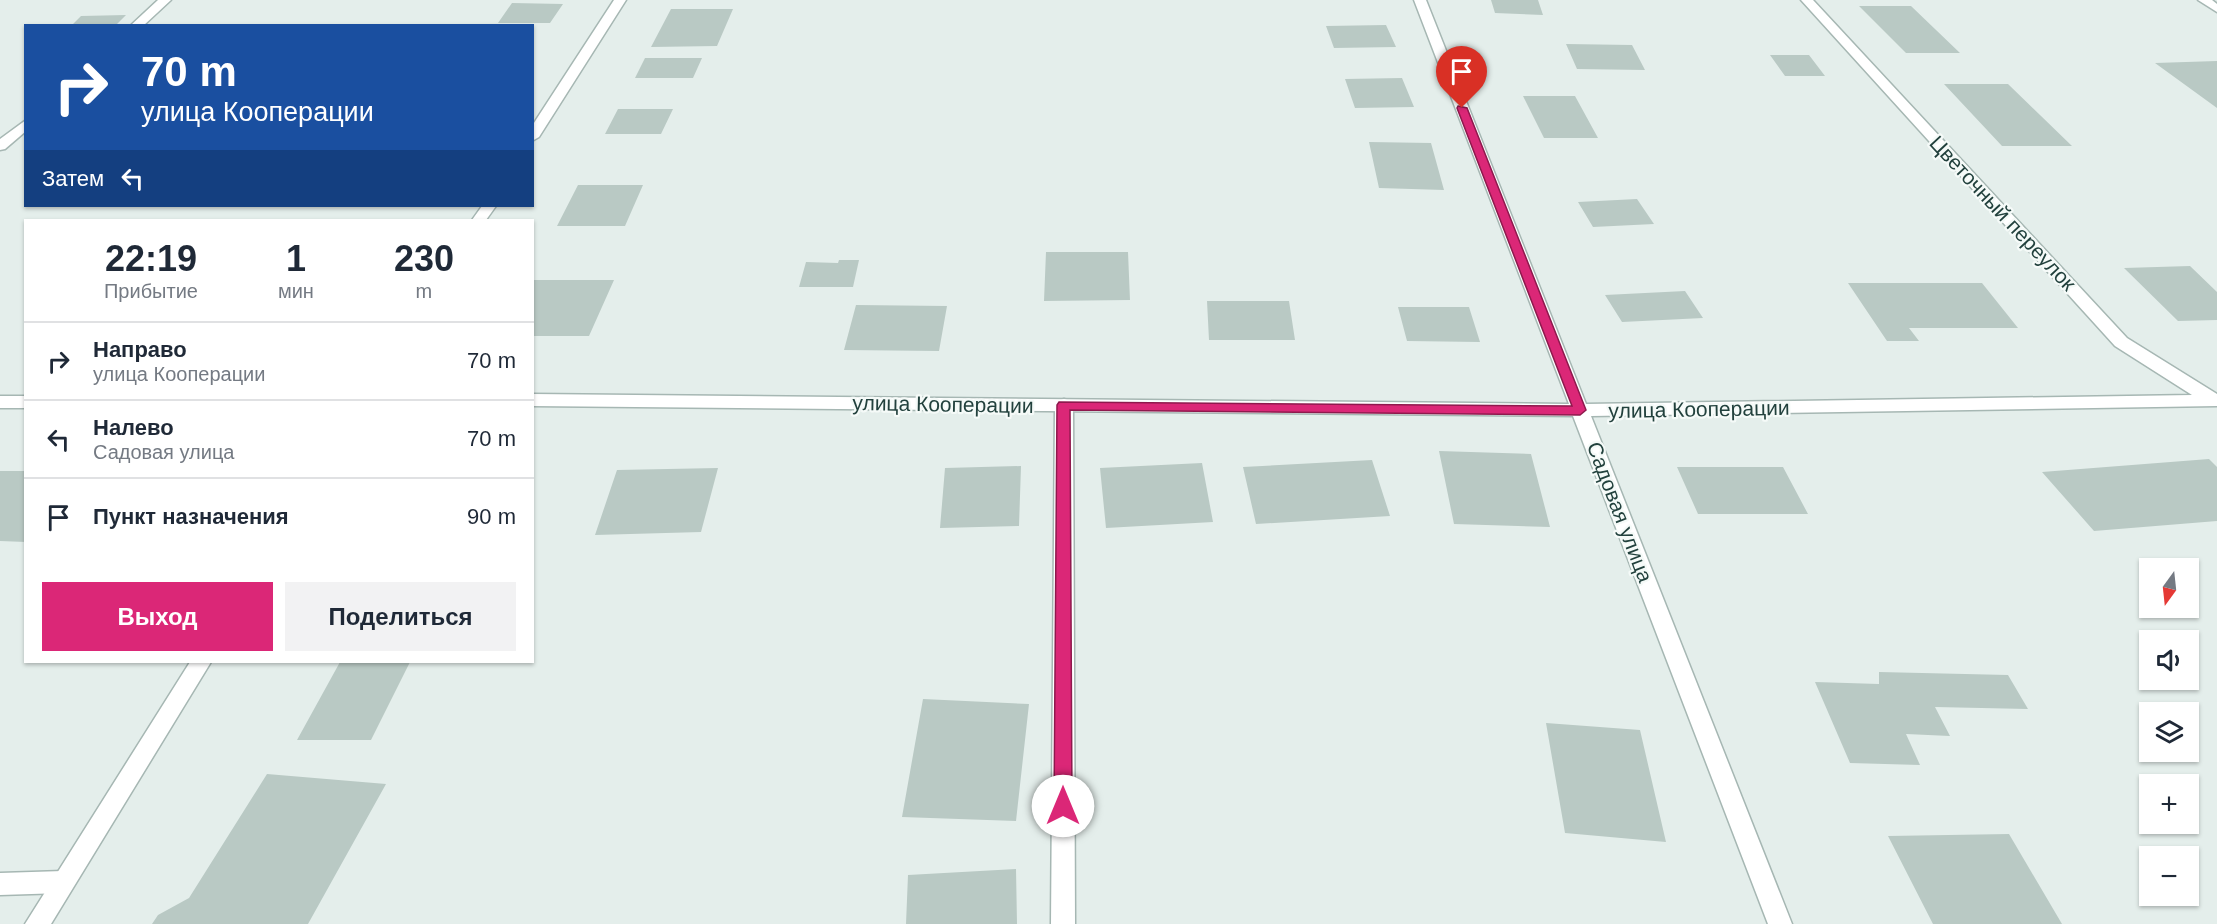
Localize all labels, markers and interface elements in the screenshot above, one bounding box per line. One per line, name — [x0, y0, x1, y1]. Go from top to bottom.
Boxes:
pin — [1436, 46, 1487, 108]
icon: right — [42, 48, 120, 126]
text: 70 m — [141, 48, 237, 95]
icon: arrive — [1445, 55, 1478, 88]
text: улица Кооперации — [141, 97, 374, 127]
street label: Цветочный переулок — [1925, 131, 2081, 296]
icon: left — [116, 162, 149, 195]
text: Затем — [42, 166, 104, 191]
text: 22:19 — [105, 238, 197, 279]
text: 1 — [286, 238, 306, 279]
text: 230 — [394, 238, 454, 279]
text: Прибытие — [104, 280, 198, 302]
text: мин — [278, 280, 314, 302]
text: m — [416, 280, 432, 302]
text: Направо — [93, 337, 187, 362]
icon: right — [42, 345, 75, 378]
text: 70 m — [467, 348, 516, 373]
text: улица Кооперации — [93, 363, 265, 385]
street label: улица Кооперации — [852, 391, 1034, 417]
street label: улица Кооперации — [1608, 396, 1790, 422]
text: Налево — [93, 415, 174, 440]
icon: left — [42, 423, 75, 456]
text: 70 m — [467, 426, 516, 451]
street label: Садовая улица — [1583, 439, 1657, 586]
text: Садовая улица — [93, 441, 234, 463]
icon: arrive — [42, 501, 75, 534]
text: Пункт назначения — [93, 504, 289, 529]
text: 90 m — [467, 504, 516, 529]
north arrow — [2139, 558, 2199, 618]
map controls — [2139, 558, 2199, 906]
button: Выход — [42, 582, 273, 651]
button: Поделиться — [285, 582, 516, 651]
button: sound — [2139, 630, 2199, 690]
button: layers — [2139, 702, 2199, 762]
position arrow — [1031, 774, 1095, 838]
button: + — [2139, 774, 2199, 834]
button: − — [2139, 846, 2199, 906]

